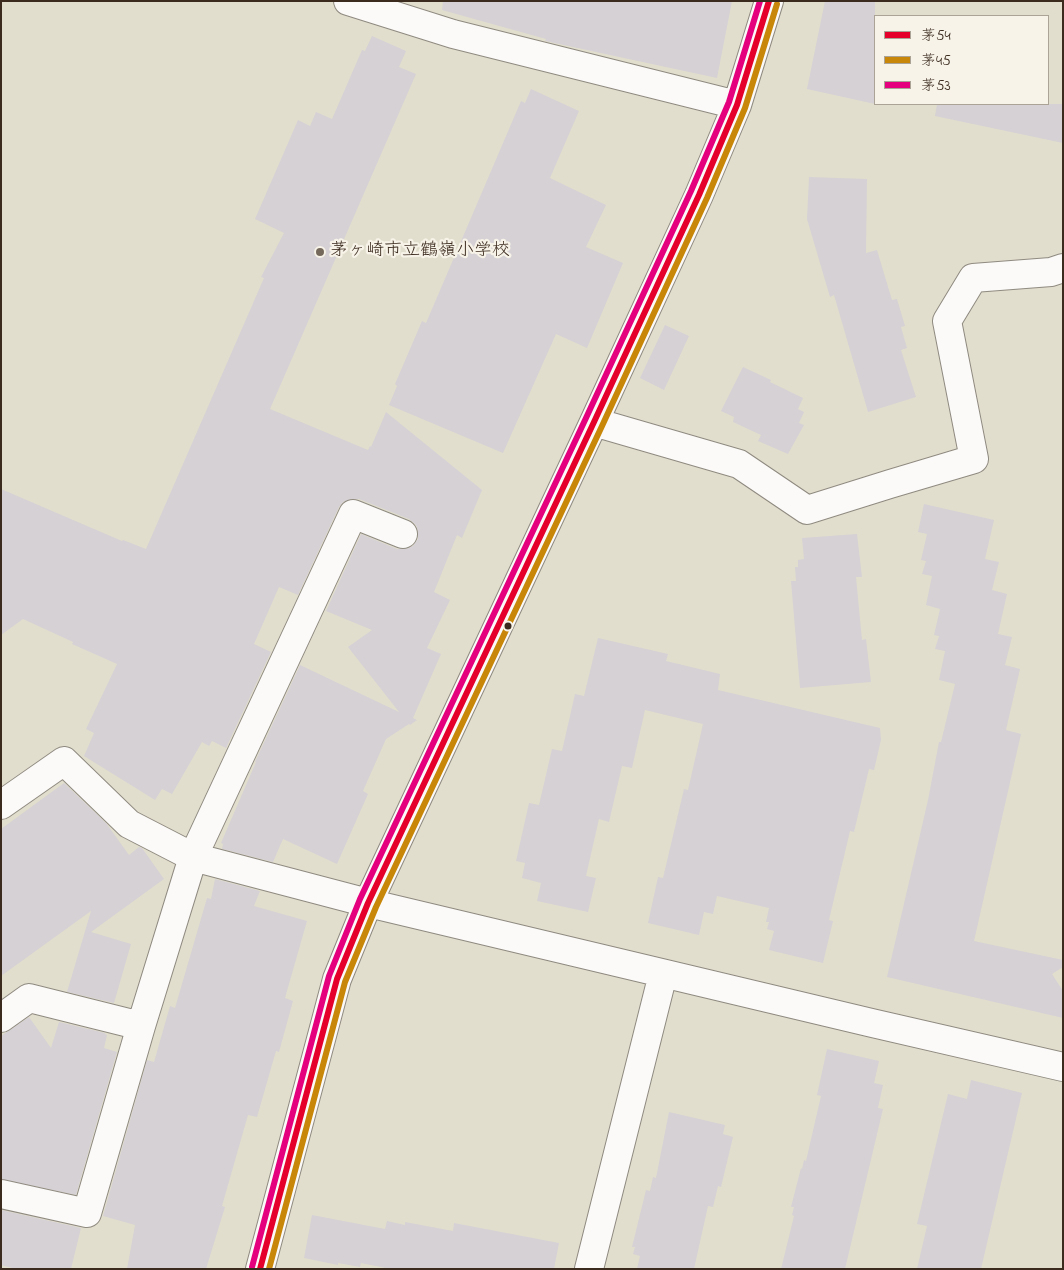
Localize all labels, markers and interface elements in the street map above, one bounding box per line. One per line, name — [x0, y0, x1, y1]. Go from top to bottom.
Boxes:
legend — [874, 15, 1049, 105]
text: 茅54 — [921, 25, 951, 47]
text: 茅45 — [921, 50, 951, 72]
text: 茅53 — [921, 75, 951, 97]
place label: 茅ヶ崎市立鶴嶺小学校 — [330, 241, 510, 263]
marker: 茅ヶ崎市立鶴嶺小学校 — [314, 246, 326, 258]
unlabelled marker — [503, 621, 513, 631]

